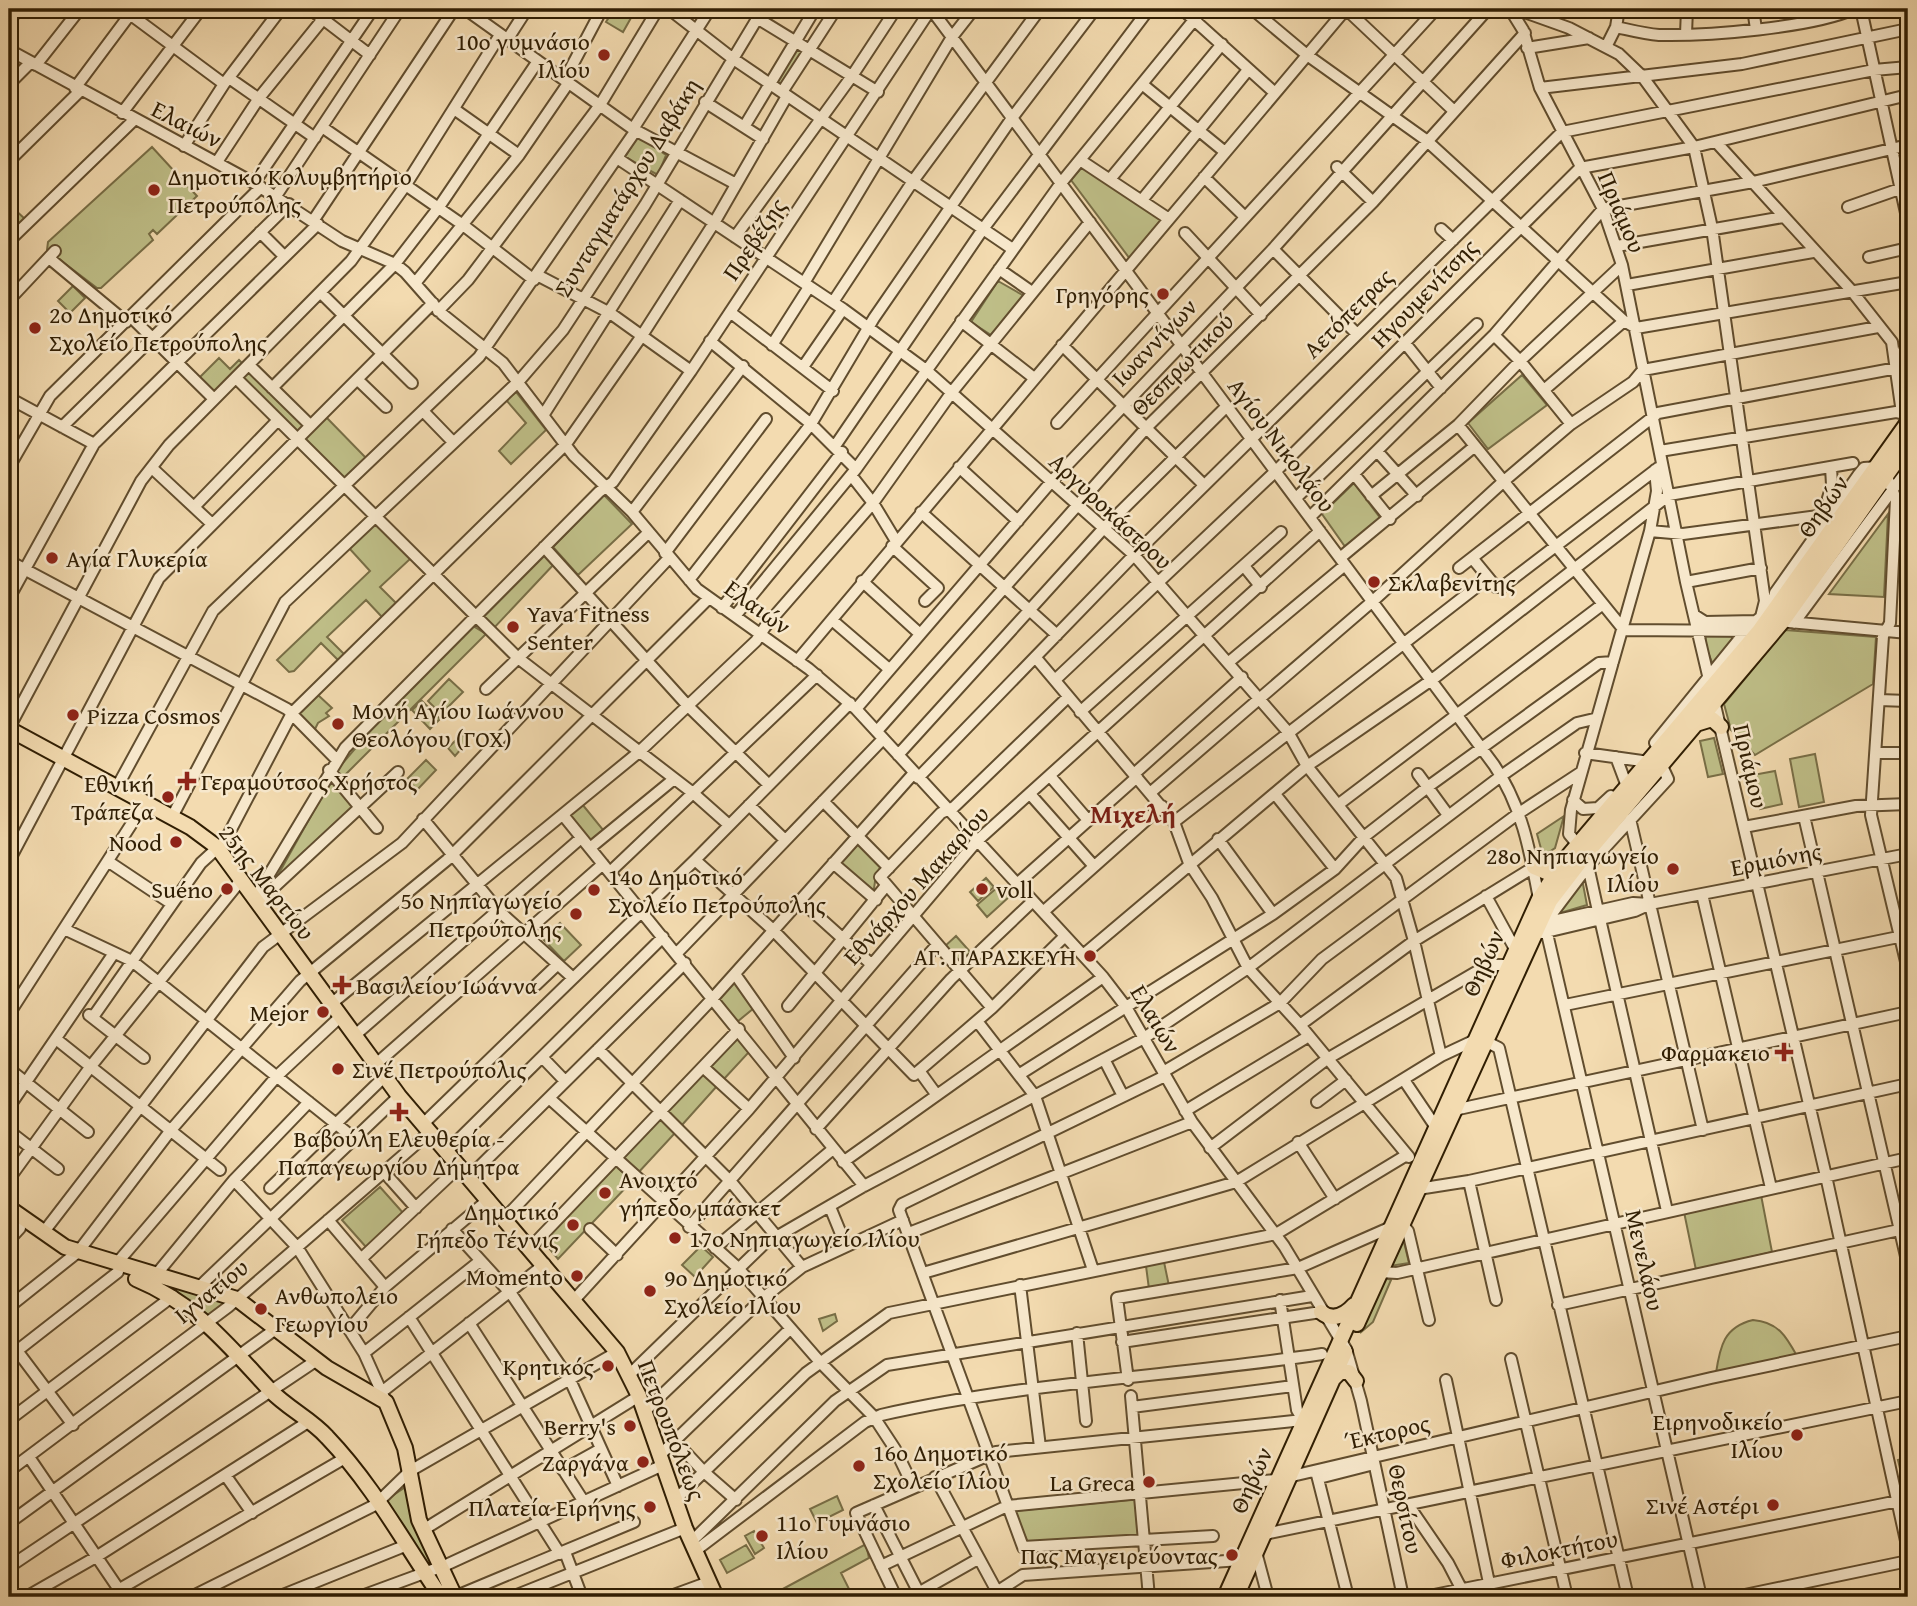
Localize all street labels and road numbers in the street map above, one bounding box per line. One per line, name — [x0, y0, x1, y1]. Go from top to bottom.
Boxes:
street label: Συνταγματάρχου Δαβάκη — [545, 71, 709, 303]
street label: Ελαιών — [146, 91, 228, 157]
street label: Πριάμου — [1589, 166, 1655, 258]
street label: Πρεβέζης — [713, 191, 795, 287]
street label: Ηγουμενίτσης — [1363, 230, 1485, 356]
street label: Αετόπετρας — [1295, 260, 1401, 366]
street label: Ιωαννίνων — [1103, 290, 1205, 394]
street label: Θεσπρωτικού — [1122, 304, 1242, 424]
street label: Αγίου Νικολάου — [1220, 370, 1344, 520]
street label: Αργυροκάστρου — [1041, 444, 1181, 578]
street label: Θηβών — [1789, 467, 1857, 545]
street label: Ελαιών — [717, 571, 799, 643]
street label: Πριάμου — [1724, 720, 1778, 812]
street label: Εθνάρχου Μακαρίου — [835, 797, 997, 973]
street label: 25ης Μαρτίου — [211, 817, 323, 947]
street label: Ερμιόνης — [1727, 833, 1825, 885]
street label: Θηβών — [1453, 924, 1513, 1002]
street label: Ελαιών — [1122, 978, 1190, 1060]
street label: Μενελάου — [1616, 1206, 1674, 1314]
street label: Ιγνατίου — [166, 1250, 256, 1332]
street label: Πετρουπόλεως — [629, 1355, 715, 1505]
street label: Έκτορος — [1341, 1405, 1433, 1459]
street label: Θηβών — [1221, 1441, 1281, 1519]
street label: Θερσίτου — [1379, 1461, 1433, 1557]
street label: Φιλοκτήτου — [1497, 1520, 1621, 1578]

